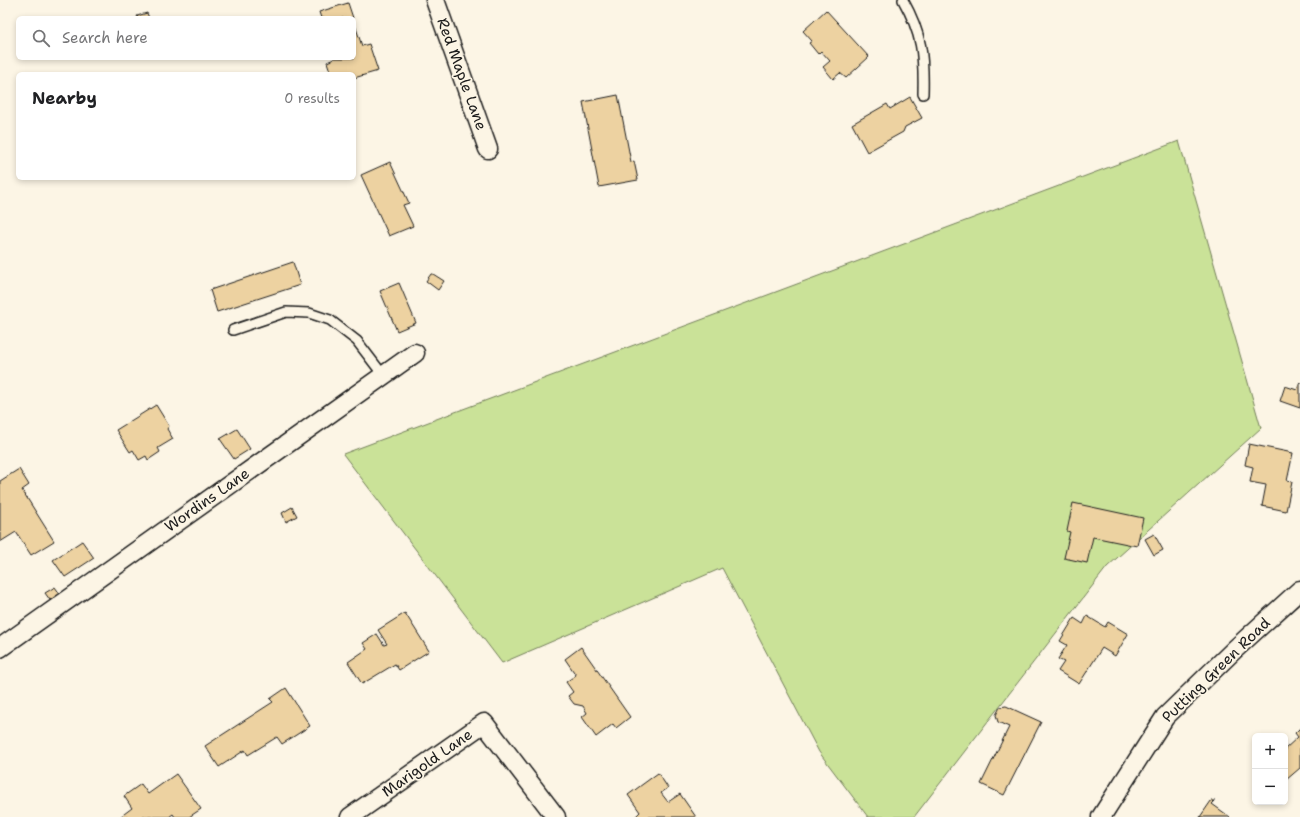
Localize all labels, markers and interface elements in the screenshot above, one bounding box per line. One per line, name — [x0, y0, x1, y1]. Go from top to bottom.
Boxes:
street label: Red Maple Lane — [432, 15, 492, 133]
search box — [16, 16, 356, 60]
icon: search — [30, 27, 52, 49]
text: Search here — [62, 28, 148, 48]
text: Nearby — [32, 87, 97, 109]
text: 0 results — [284, 90, 340, 107]
street label: Wordins Lane — [161, 463, 253, 537]
street label: Putting Green Road — [1158, 613, 1275, 727]
street label: Marigold Lane — [378, 724, 476, 802]
map controls — [1252, 733, 1288, 805]
button: + — [1252, 733, 1288, 769]
button: − — [1252, 769, 1288, 805]

